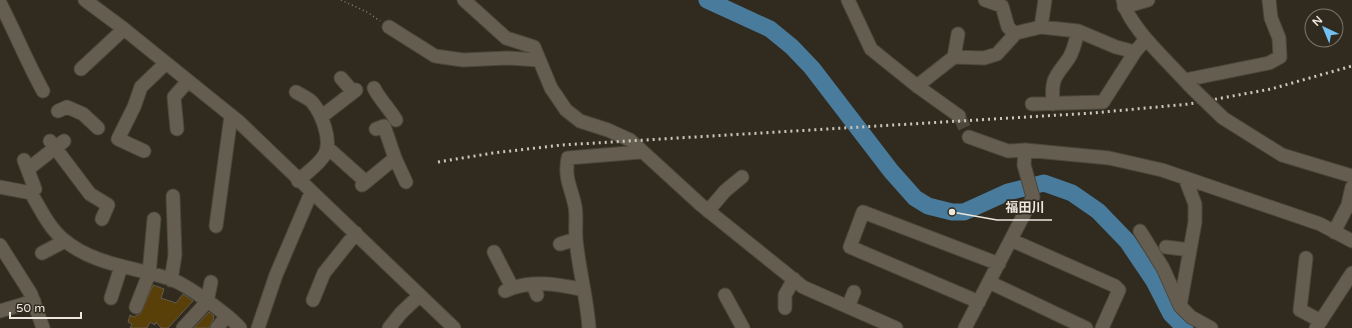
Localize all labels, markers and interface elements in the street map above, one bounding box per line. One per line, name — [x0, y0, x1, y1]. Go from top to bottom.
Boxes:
north arrow — [1304, 8, 1344, 48]
text: N — [1310, 13, 1325, 29]
callout: 福田川 — [997, 195, 1052, 220]
text: 福田川 — [1005, 200, 1045, 216]
scale bar — [10, 294, 81, 320]
text: 50 m — [16, 301, 45, 315]

